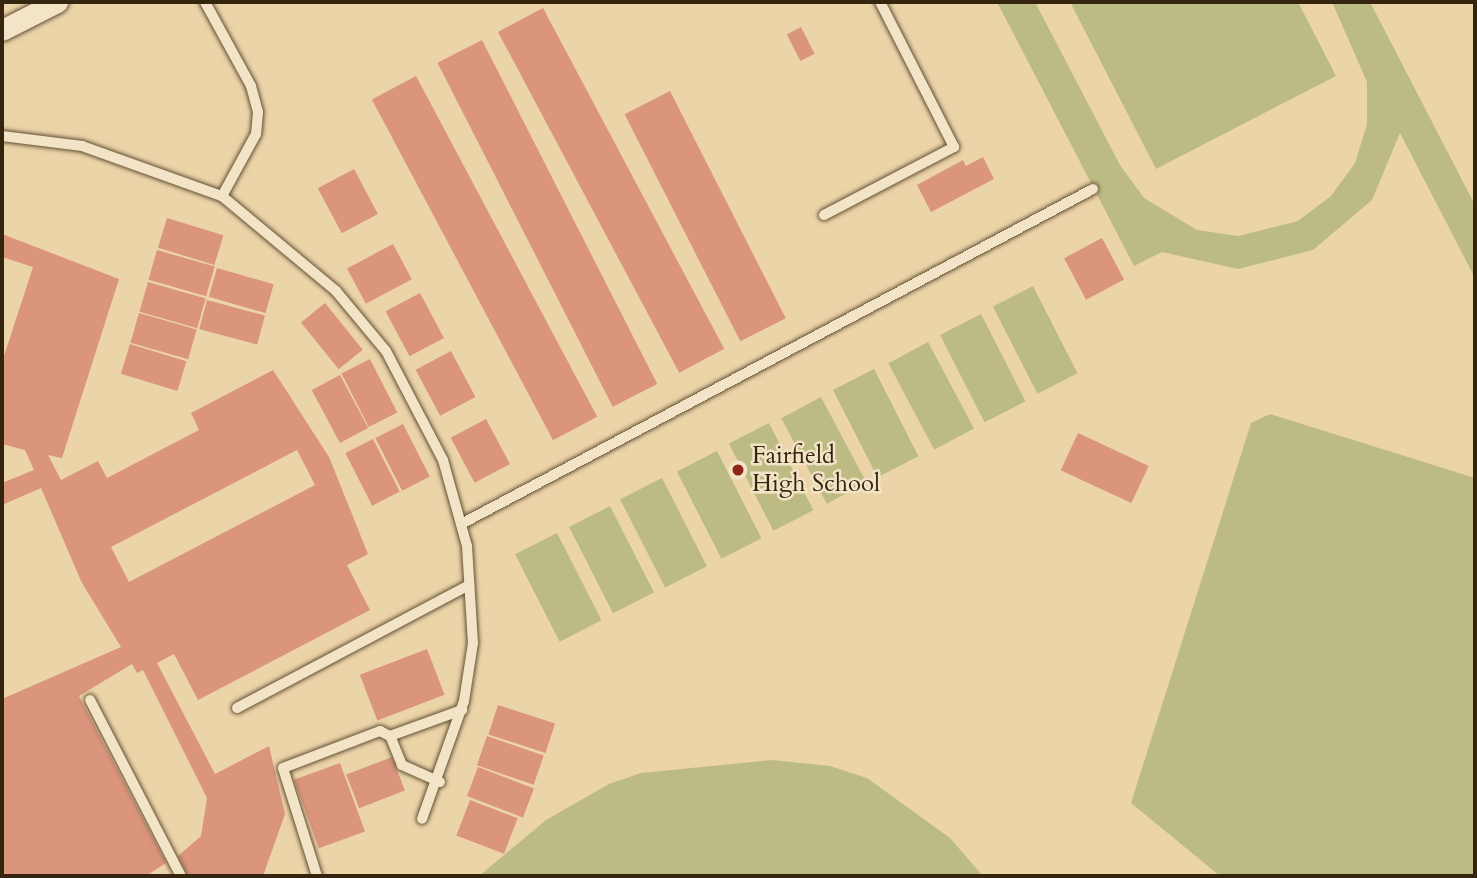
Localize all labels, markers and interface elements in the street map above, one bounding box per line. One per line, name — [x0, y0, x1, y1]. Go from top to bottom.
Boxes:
place label: Fairfield High School — [752, 442, 880, 498]
marker: Fairfield High School — [730, 462, 746, 478]

